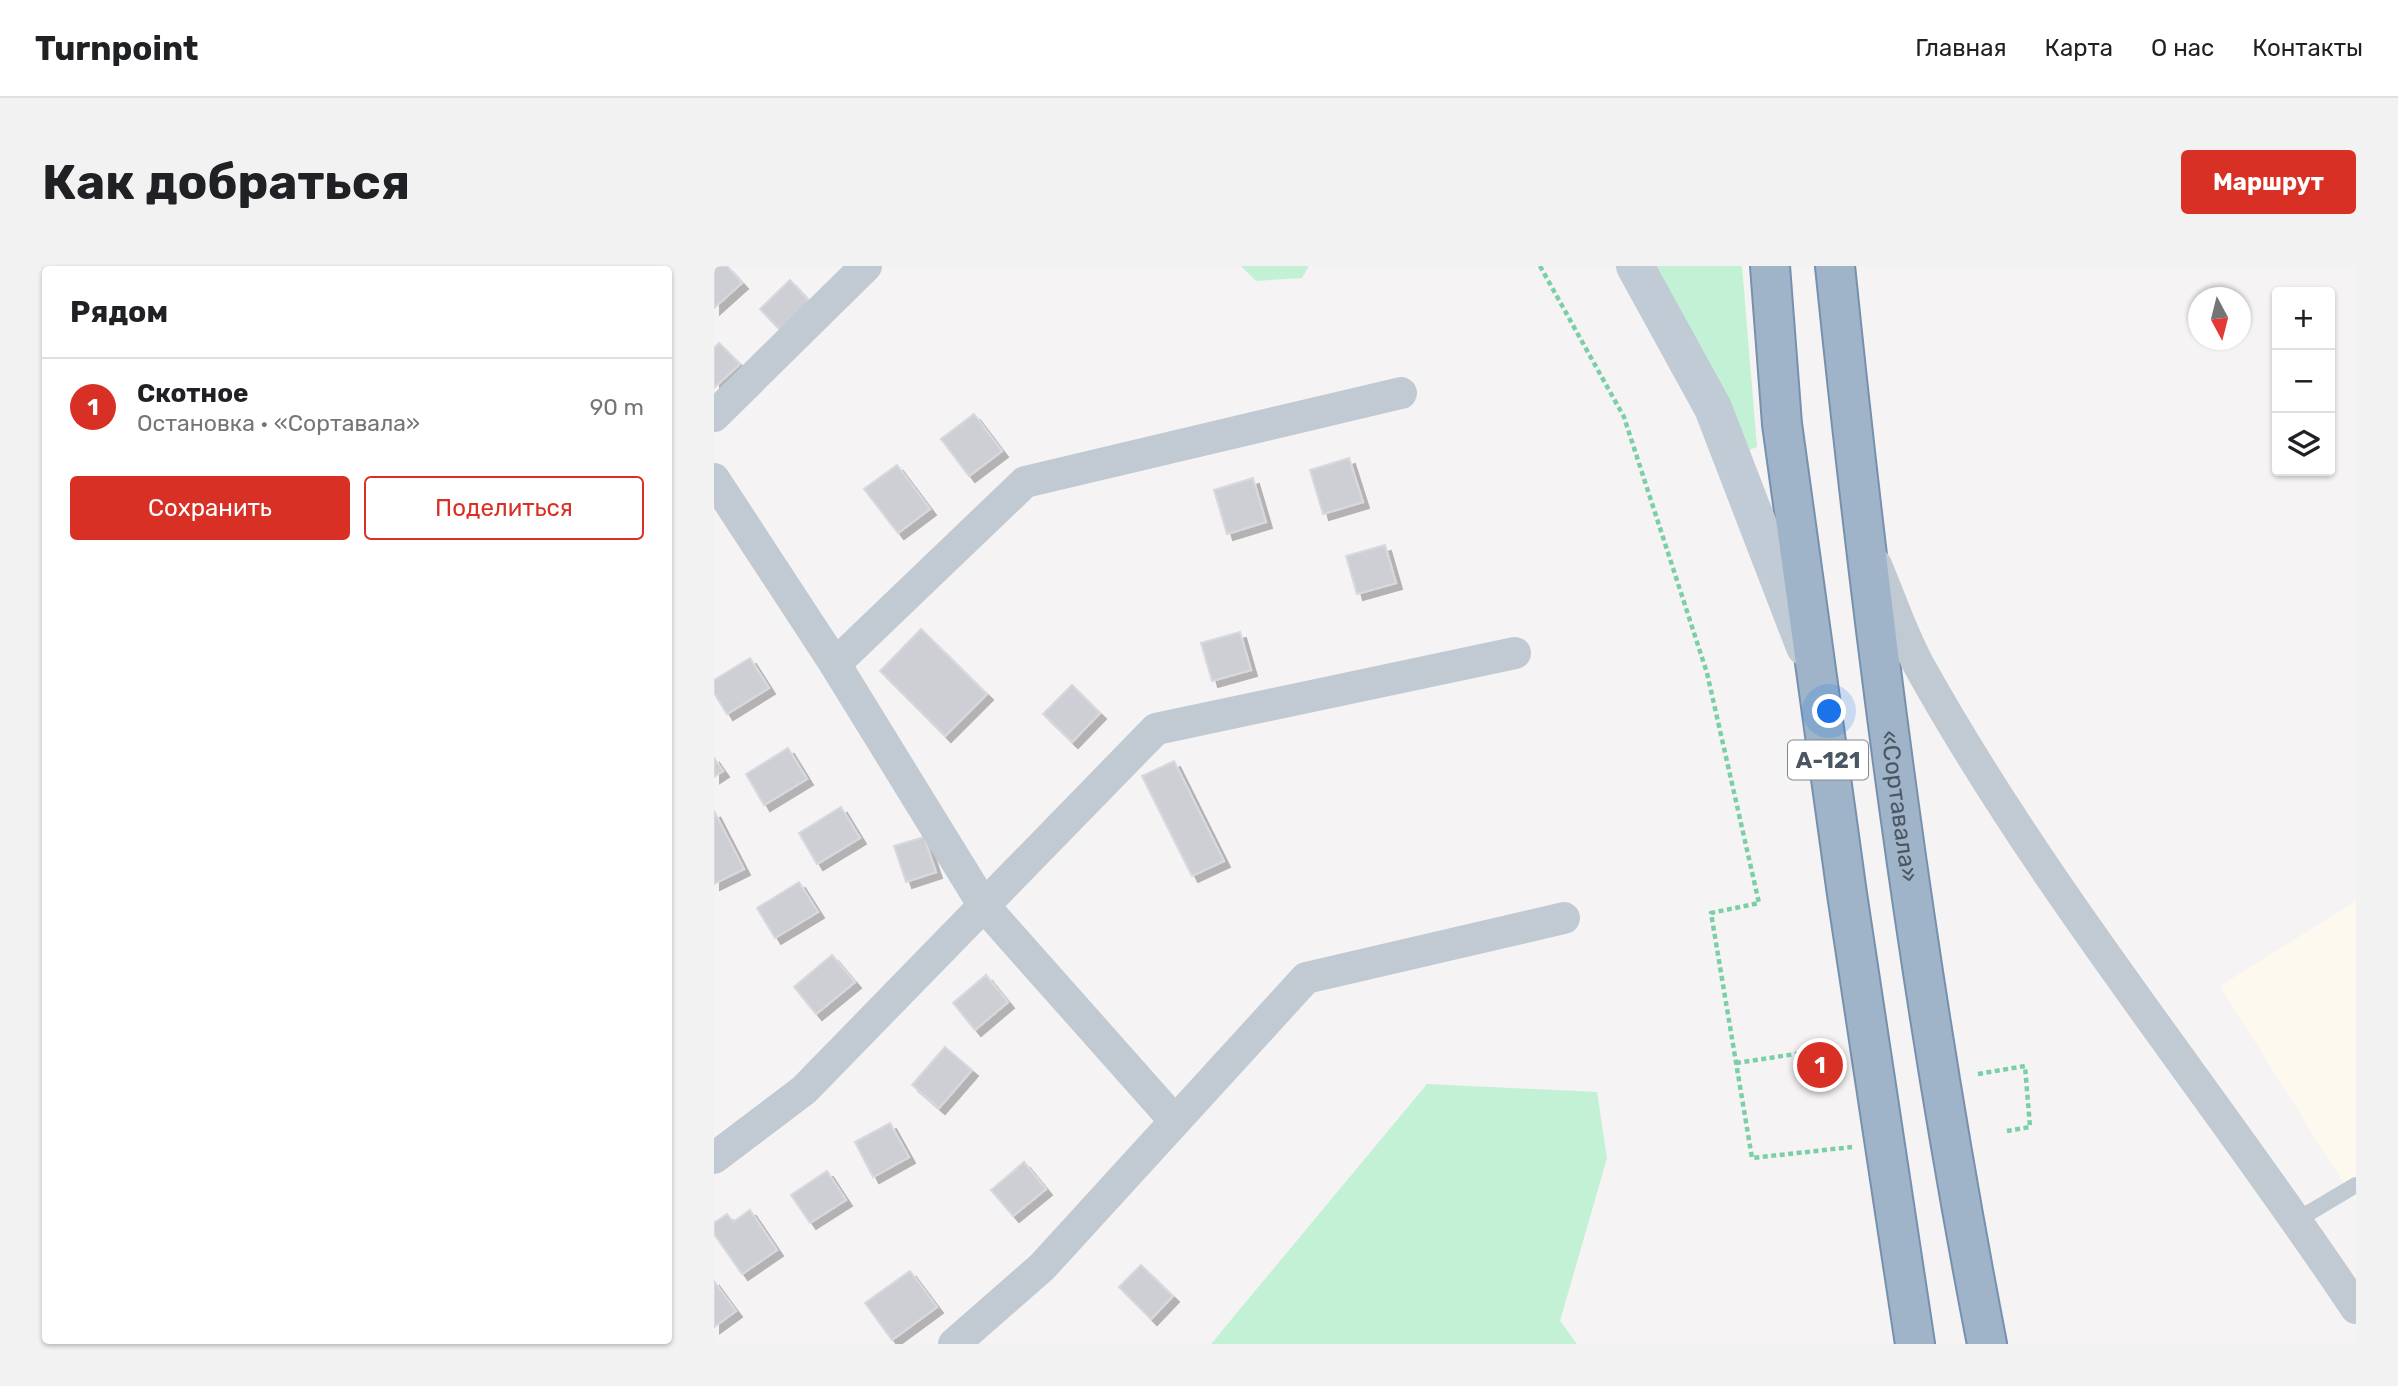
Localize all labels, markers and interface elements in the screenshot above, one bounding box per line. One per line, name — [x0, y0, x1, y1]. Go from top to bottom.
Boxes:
text: Turnpoint — [35, 29, 198, 68]
text: Главная — [1915, 34, 2007, 62]
text: Карта — [2045, 34, 2113, 62]
text: О нас — [2151, 34, 2214, 62]
text: Контакты — [2252, 34, 2363, 62]
button: Маршрут — [2181, 150, 2356, 214]
text: Как добраться — [42, 153, 410, 211]
north arrow — [2188, 287, 2251, 350]
map controls — [2272, 287, 2335, 476]
button: + — [2272, 287, 2335, 350]
text: Рядом — [70, 294, 168, 330]
button: − — [2272, 350, 2335, 413]
text: Скотное — [137, 378, 249, 409]
text: 1 — [87, 393, 99, 421]
text: 90 m — [590, 393, 644, 421]
text: Остановка · «Сортавала» — [137, 409, 420, 437]
button: layers — [2272, 413, 2335, 476]
button: Сохранить — [70, 476, 350, 540]
button: Поделиться — [364, 476, 644, 540]
your location — [1812, 694, 1846, 728]
street label: «Сортавала» — [1875, 729, 1923, 884]
road number: А-121 — [1788, 740, 1868, 780]
pin: 1 — [1797, 1039, 1843, 1091]

